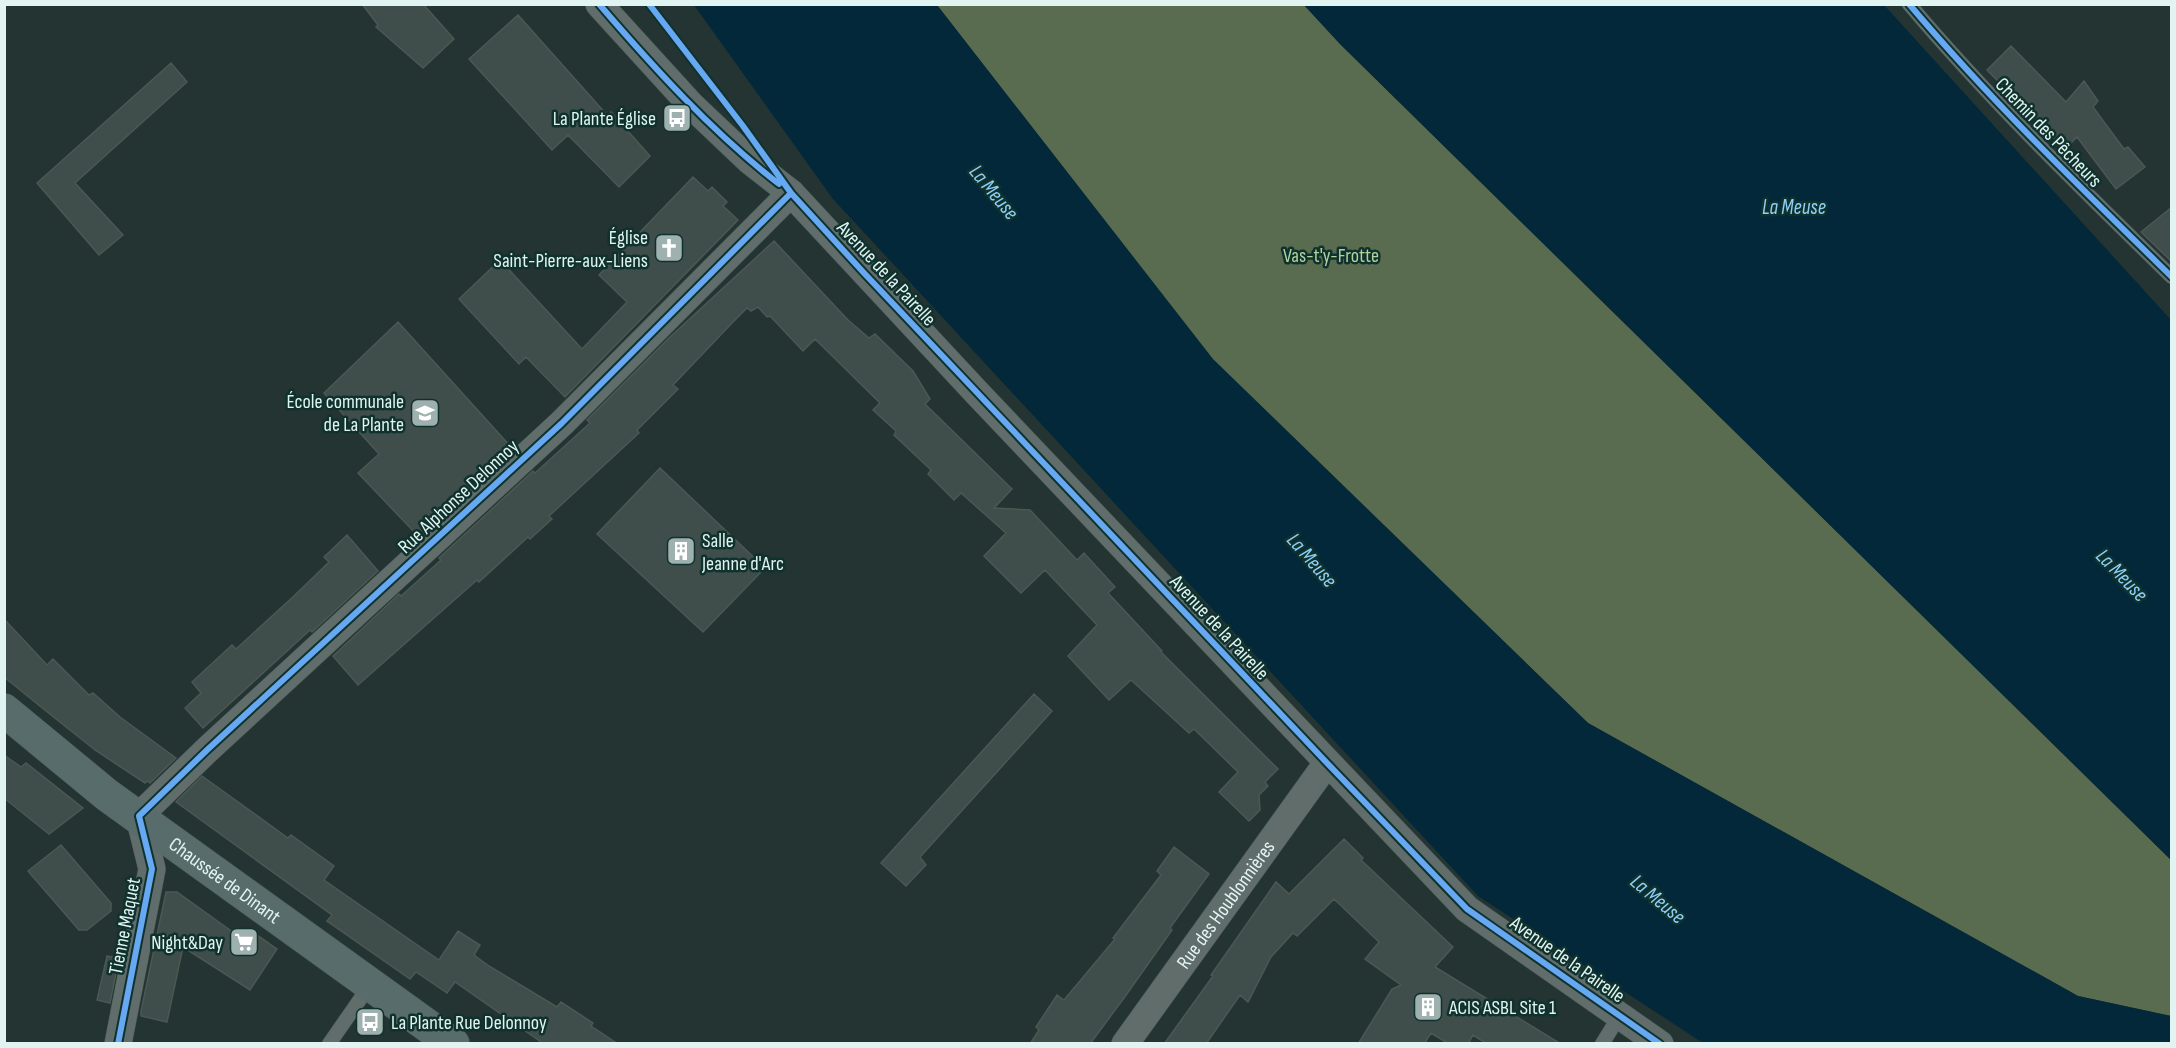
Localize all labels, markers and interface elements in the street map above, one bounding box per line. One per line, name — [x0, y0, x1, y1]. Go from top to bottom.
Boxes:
street label: Chemin des Pêcheurs — [1990, 73, 2107, 193]
bus stop icon: La Plante Église — [661, 102, 693, 134]
place label: La Plante Église — [553, 107, 656, 131]
water label: La Meuse — [964, 160, 1024, 225]
water label: La Meuse — [1762, 195, 1826, 220]
street label: Avenue de la Pairelle — [831, 215, 941, 331]
place label: Église Saint-Pierre-aux-Liens — [493, 226, 648, 273]
church icon: Église Saint-Pierre-aux-Liens — [653, 232, 685, 264]
park label: Vas-t'y-Frotte — [1283, 244, 1379, 268]
place label: École communale de La Plante — [286, 390, 404, 437]
school or university icon: École communale de La Plante — [409, 397, 441, 429]
street label: Rue Alphonse Delonnoy — [393, 434, 524, 559]
water label: La Meuse — [1281, 528, 1342, 593]
place label: Salle Jeanne d'Arc — [701, 529, 784, 576]
building icon: Salle Jeanne d'Arc — [665, 535, 697, 567]
water label: La Meuse — [2091, 544, 2153, 607]
street label: Avenue de la Pairelle — [1164, 569, 1274, 685]
street label: Chaussée de Dinant — [164, 832, 285, 929]
street label: Rue des Houblonnières — [1172, 836, 1280, 974]
water label: La Meuse — [1625, 869, 1690, 929]
street label: Tienne Maquet — [104, 876, 146, 977]
street label: Avenue de la Pairelle — [1505, 911, 1630, 1008]
supermarket icon: Night&Day — [228, 926, 260, 958]
place label: Night&Day — [151, 931, 223, 955]
building icon: ACIS ASBL Site 1 — [1412, 991, 1444, 1023]
place label: ACIS ASBL Site 1 — [1448, 996, 1556, 1020]
bus stop icon: La Plante Rue Delonnoy — [354, 1006, 386, 1038]
place label: La Plante Rue Delonnoy — [391, 1011, 547, 1035]

